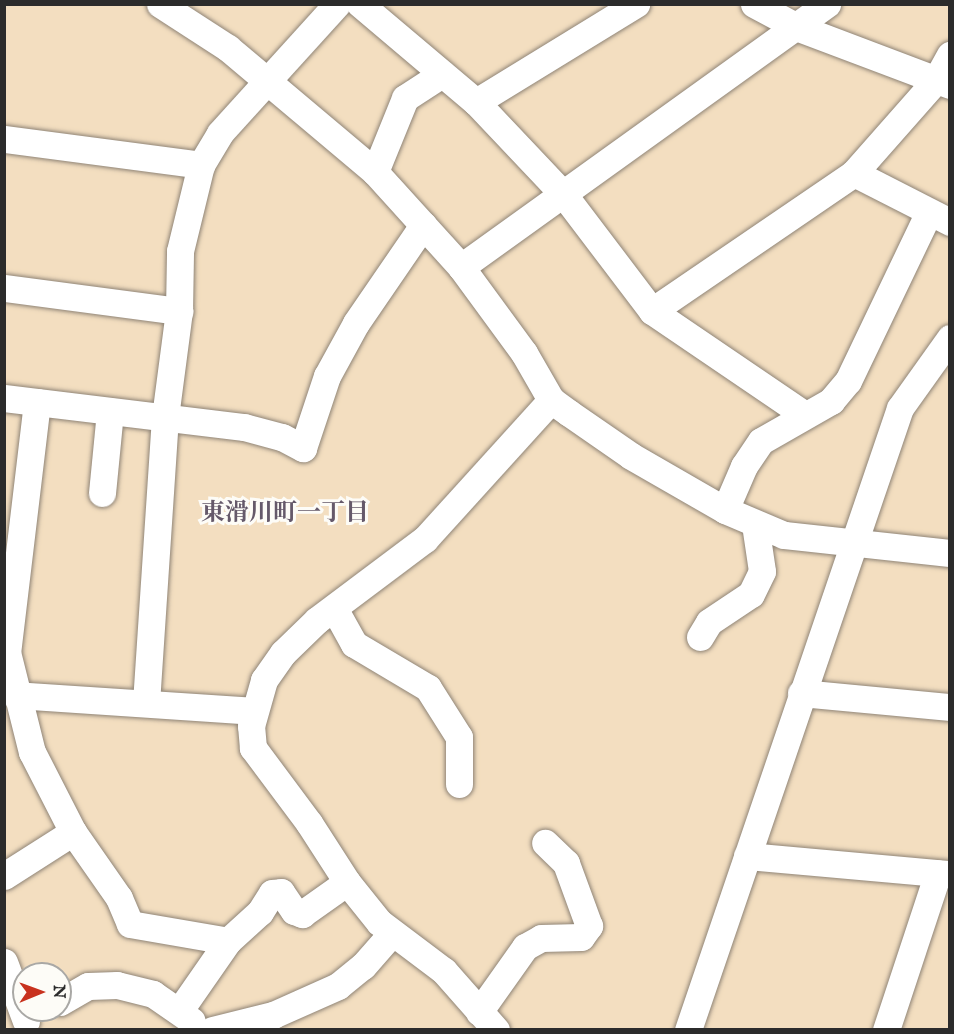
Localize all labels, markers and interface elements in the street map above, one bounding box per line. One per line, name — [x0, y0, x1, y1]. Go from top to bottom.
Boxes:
district label: 東滑川町一丁目 — [201, 500, 369, 528]
north arrow — [12, 962, 72, 1022]
text: N — [48, 985, 68, 999]

